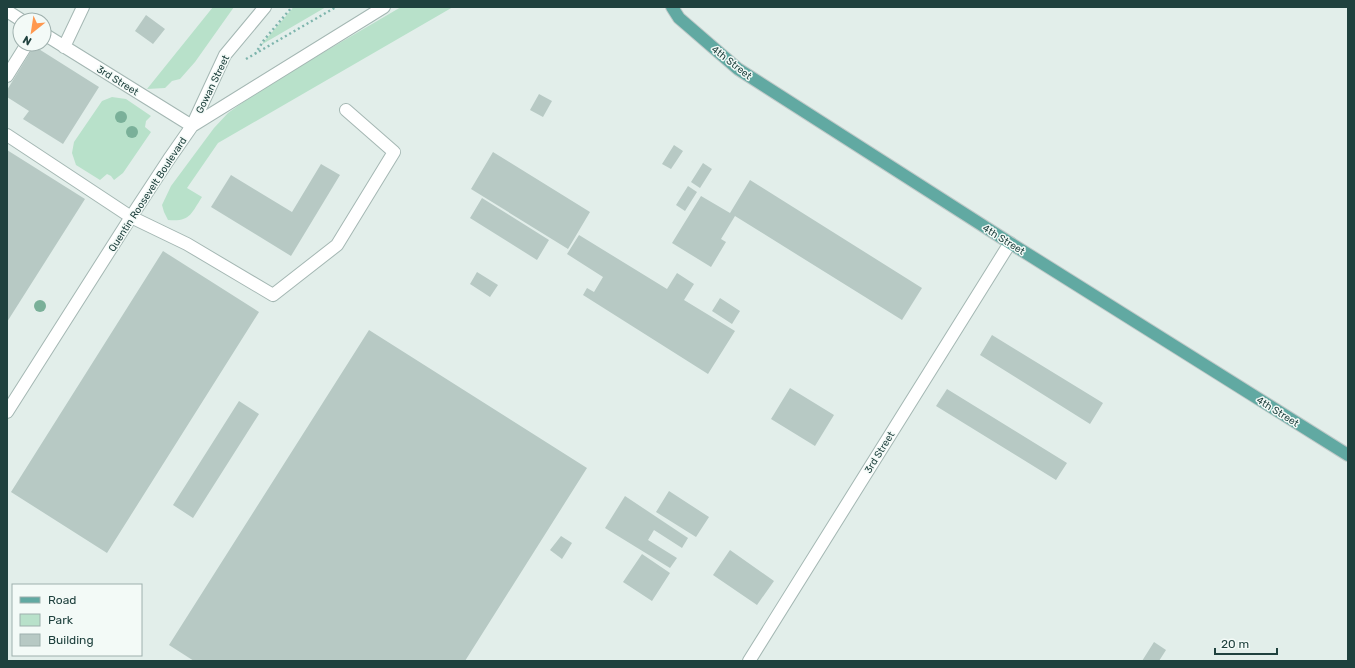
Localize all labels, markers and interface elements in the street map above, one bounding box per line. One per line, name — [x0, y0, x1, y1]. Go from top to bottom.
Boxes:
north arrow — [12, 12, 52, 52]
text: N — [21, 33, 34, 48]
street label: 4th Street — [709, 43, 754, 82]
street label: Gowan Street — [194, 53, 232, 115]
street label: 3rd Street — [94, 63, 141, 98]
street label: Quentin Roosevelt Boulevard — [106, 135, 189, 254]
street label: 4th Street — [980, 222, 1027, 258]
street label: 4th Street — [1254, 394, 1301, 430]
street label: 3rd Street — [862, 429, 897, 476]
legend — [12, 584, 142, 656]
text: Road — [48, 593, 76, 607]
text: Park — [48, 613, 74, 627]
scale bar — [1215, 630, 1277, 656]
text: Building — [48, 633, 94, 647]
text: 20 m — [1221, 637, 1249, 651]

